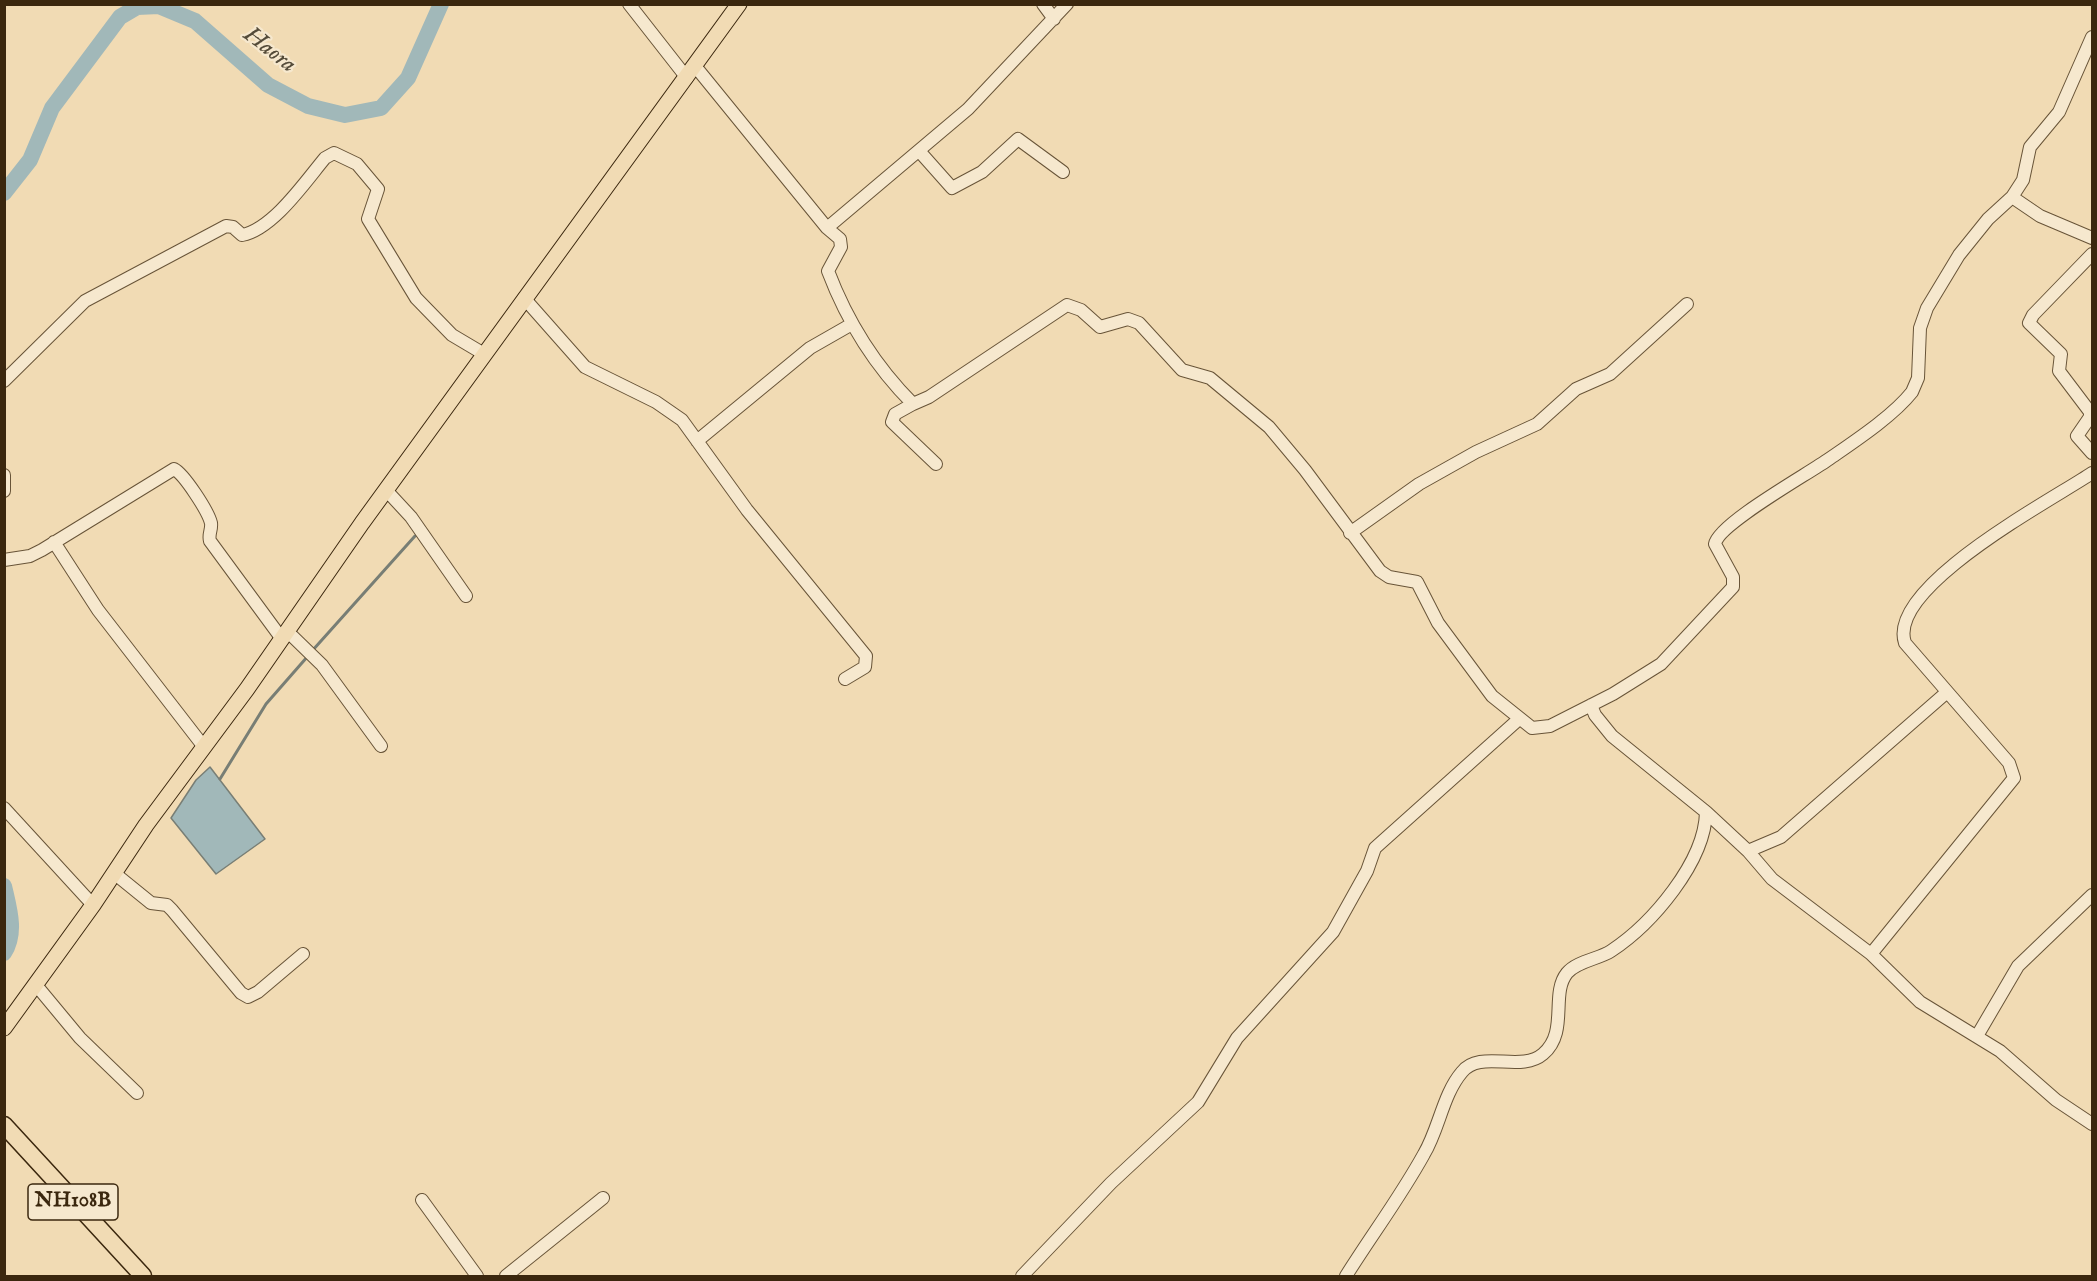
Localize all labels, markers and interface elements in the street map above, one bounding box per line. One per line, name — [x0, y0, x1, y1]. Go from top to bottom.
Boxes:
water label: Haora — [237, 22, 301, 80]
road number: NH108B — [28, 1184, 118, 1220]

